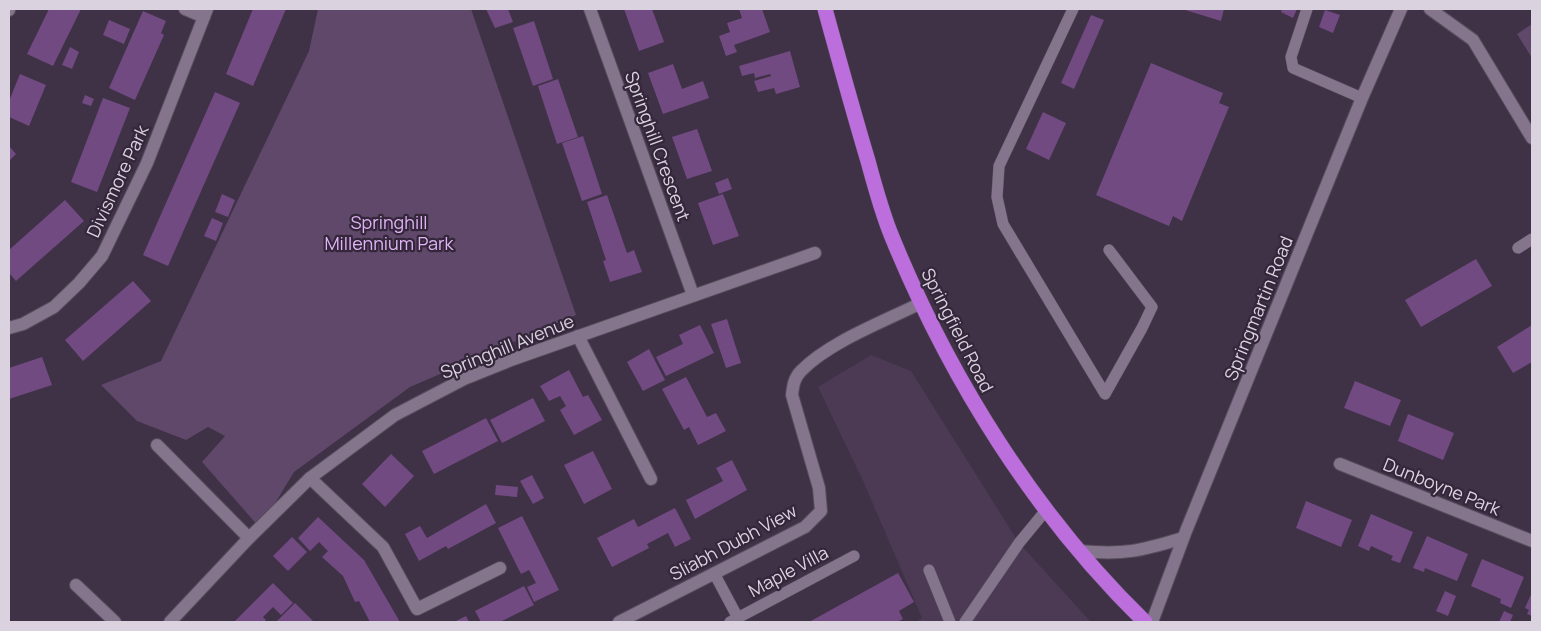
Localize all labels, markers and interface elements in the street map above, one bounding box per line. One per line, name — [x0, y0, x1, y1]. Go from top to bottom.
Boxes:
street label: Springhill Crescent — [620, 68, 696, 224]
street label: Divismore Park — [81, 120, 154, 241]
park label: Springhill Millennium Park — [324, 210, 455, 255]
street label: Springmartin Road — [1218, 232, 1298, 384]
street label: Springfield Road — [916, 264, 1000, 396]
street label: Springhill Avenue — [437, 308, 577, 384]
street label: Dunboyne Park — [1380, 452, 1505, 521]
street label: Sliabh Dubh View — [665, 498, 801, 586]
street label: Maple Villa — [744, 540, 832, 602]

